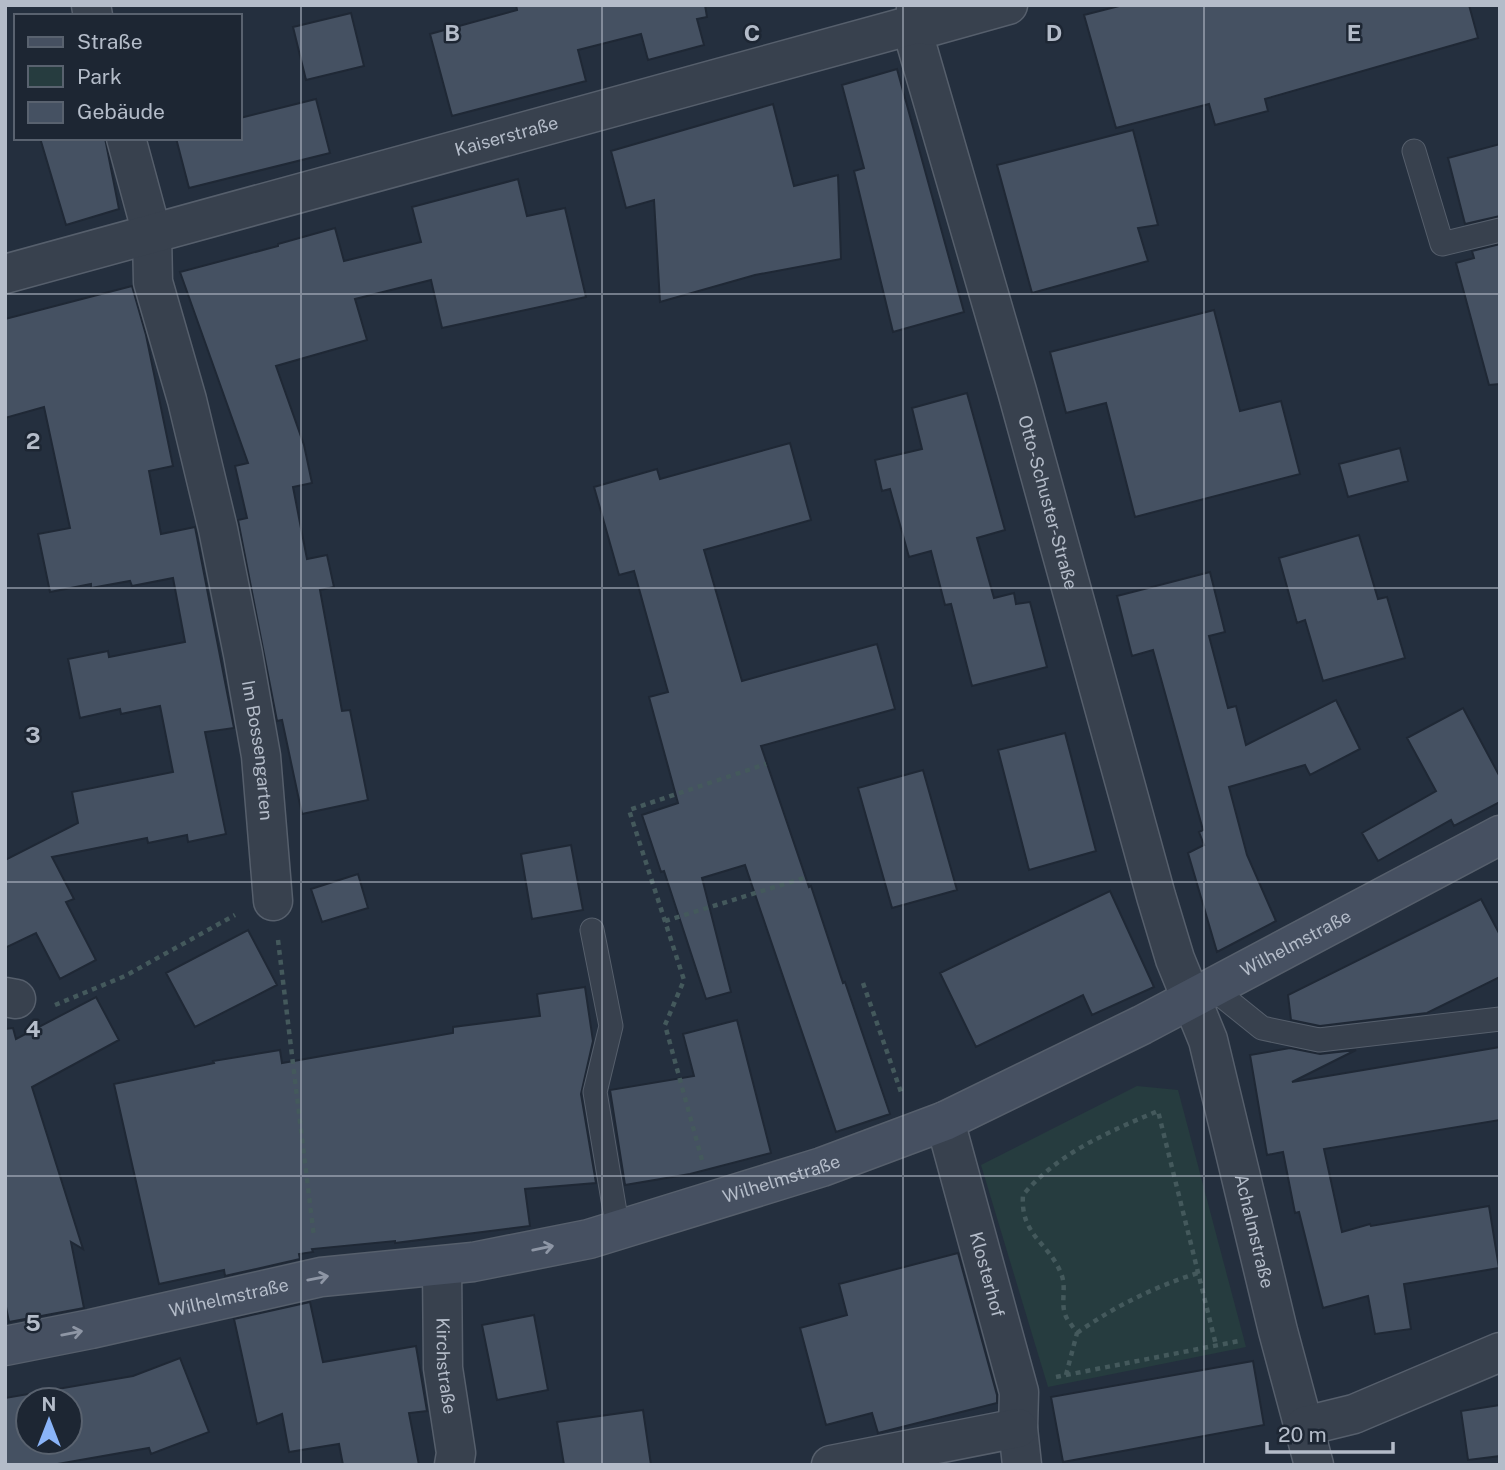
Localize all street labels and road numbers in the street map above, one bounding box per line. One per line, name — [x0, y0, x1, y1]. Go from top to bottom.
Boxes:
street label: Kaiserstraße — [452, 112, 560, 160]
street label: Otto-Schuster-Straße — [1014, 413, 1082, 592]
street label: Im Bossengarten — [238, 679, 277, 821]
street label: Wilhelmstraße — [1237, 905, 1354, 981]
street label: Wilhelmstraße — [720, 1150, 843, 1207]
street label: Achalmstraße — [1231, 1172, 1278, 1290]
street label: Klosterhof — [966, 1229, 1009, 1319]
street label: Wilhelmstraße — [167, 1274, 291, 1321]
street label: Kirchstraße — [433, 1317, 461, 1416]

